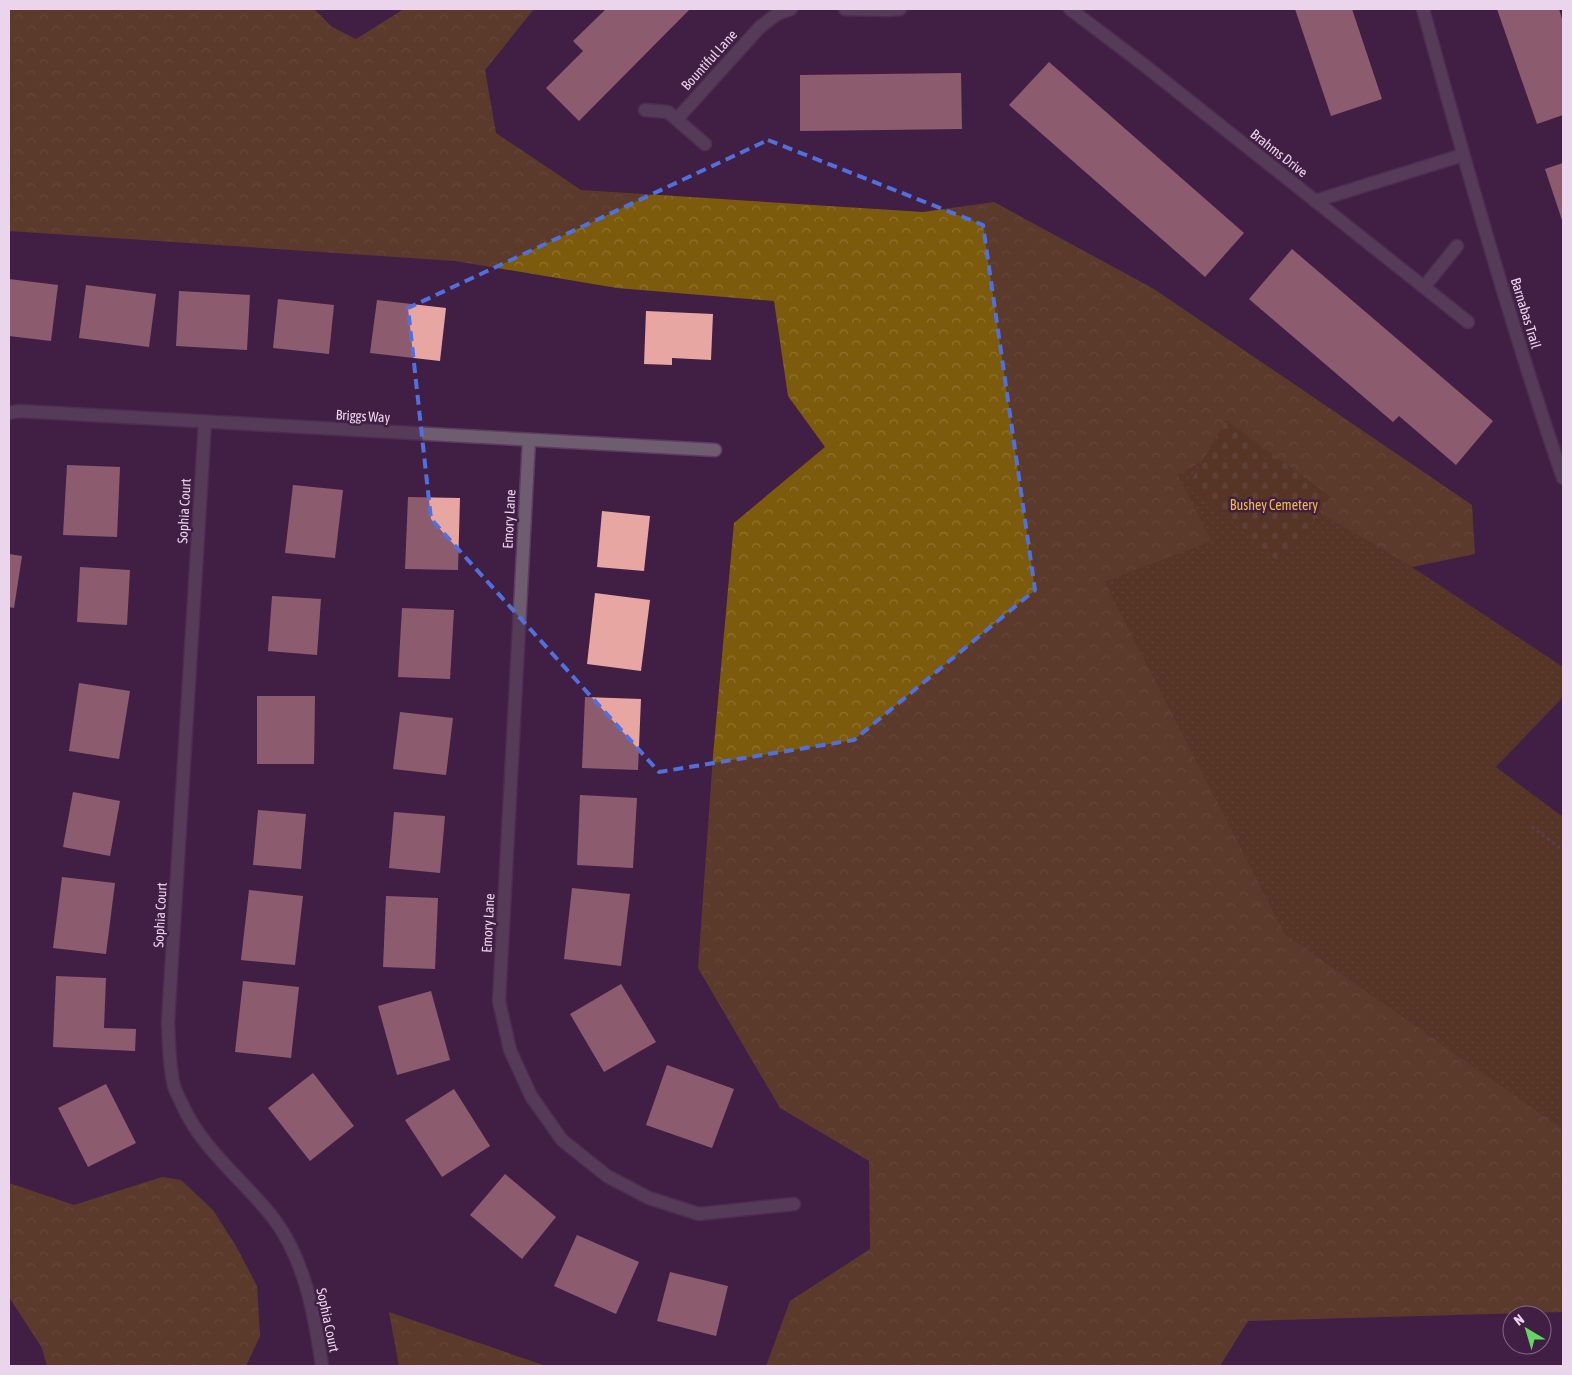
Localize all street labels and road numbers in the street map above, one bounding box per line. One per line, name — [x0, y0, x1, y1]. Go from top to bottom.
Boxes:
street label: Bountiful Lane — [678, 27, 740, 93]
street label: Brahms Drive — [1247, 126, 1311, 180]
street label: Barnabas Trail — [1508, 276, 1544, 351]
street label: Briggs Way — [335, 407, 391, 425]
street label: Sophia Court — [174, 478, 194, 544]
street label: Emory Lane — [499, 489, 519, 549]
street label: Sophia Court — [150, 882, 170, 948]
street label: Emory Lane — [478, 893, 498, 953]
street label: Sophia Court — [313, 1286, 343, 1354]

